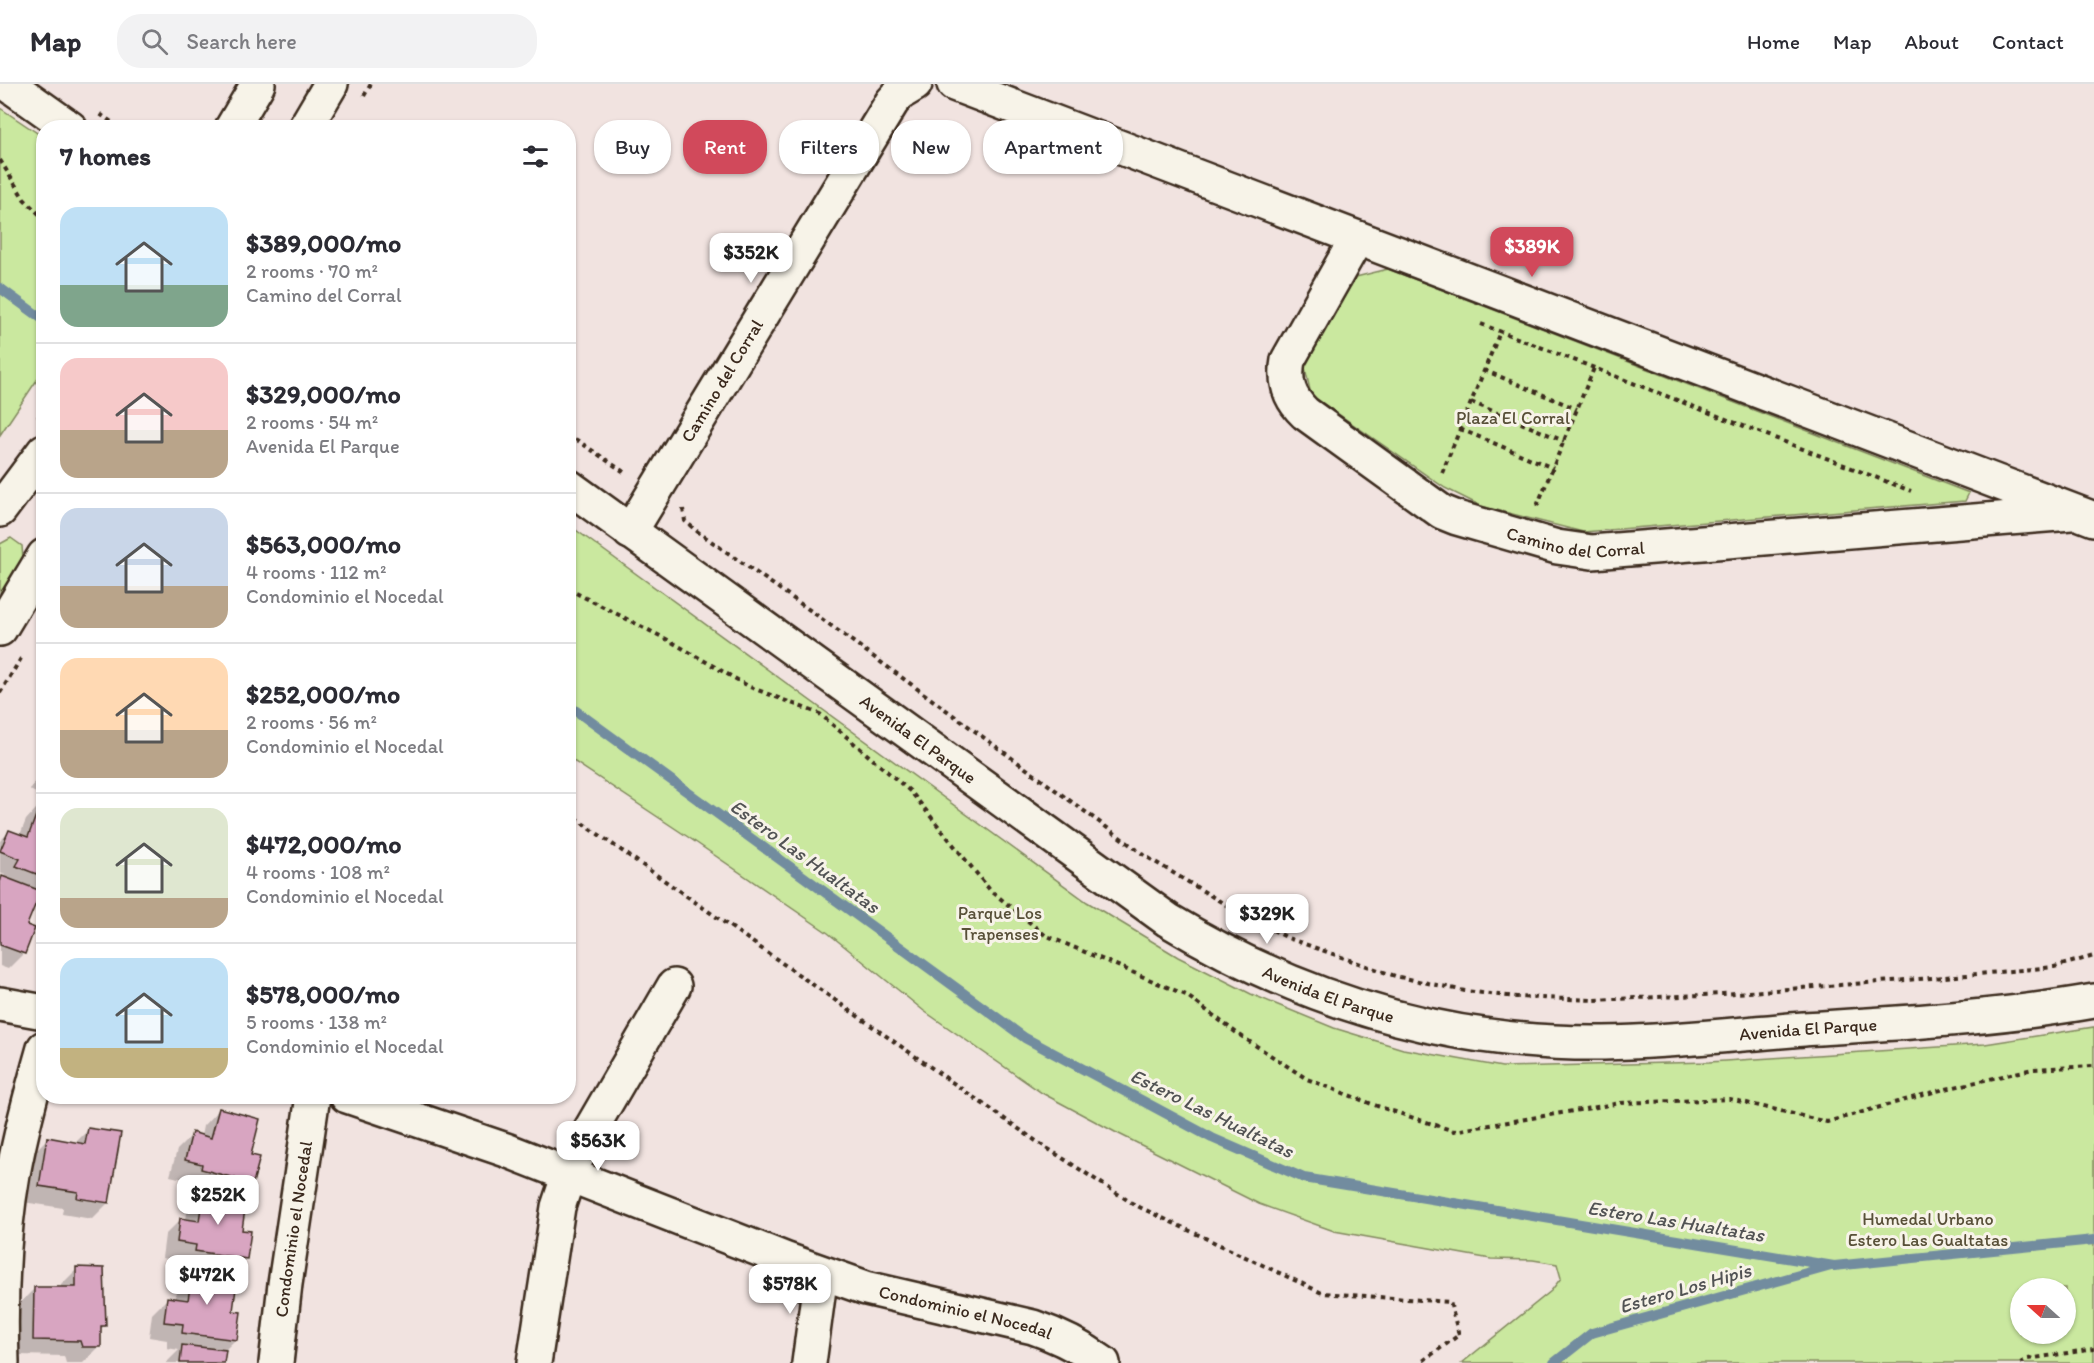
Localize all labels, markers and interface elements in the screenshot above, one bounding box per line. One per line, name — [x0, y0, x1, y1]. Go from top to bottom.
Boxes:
search box — [117, 14, 537, 68]
text: Map — [30, 24, 81, 58]
icon: search — [138, 25, 171, 58]
text: Search here — [186, 28, 297, 55]
text: Home — [1747, 29, 1800, 54]
text: Map — [1833, 29, 1872, 54]
text: About — [1905, 29, 1959, 54]
text: Contact — [1992, 29, 2064, 54]
chip: Buy — [594, 120, 671, 174]
chip: Rent — [683, 120, 767, 174]
chip: Filters — [779, 120, 879, 174]
chip: New — [891, 120, 971, 174]
chip: Apartment — [983, 120, 1123, 174]
text: 7 homes — [60, 140, 151, 172]
icon: filters — [519, 140, 552, 173]
text: $389,000/mo — [246, 227, 401, 259]
pin: $389K — [1490, 227, 1574, 278]
icon: home — [108, 231, 180, 303]
pin: $352K — [709, 233, 793, 284]
text: $389K — [1504, 234, 1560, 258]
text: $352K — [724, 240, 778, 264]
text: 2 rooms · 70 m² — [246, 259, 378, 283]
text: Camino del Corral — [246, 283, 402, 307]
street label: Camino del Corral — [676, 315, 768, 446]
text: $329,000/mo — [246, 378, 401, 410]
icon: home — [108, 382, 180, 454]
park label: Plaza El Corral — [1456, 407, 1570, 429]
text: 2 rooms · 54 m² — [246, 410, 378, 434]
text: Avenida El Parque — [246, 434, 400, 458]
street label: Camino del Corral — [1504, 522, 1646, 563]
text: $563,000/mo — [246, 528, 401, 560]
icon: home — [108, 532, 180, 604]
text: 4 rooms · 112 m² — [246, 560, 386, 584]
text: Condominio el Nocedal — [246, 584, 444, 608]
text: $252,000/mo — [246, 678, 400, 710]
icon: home — [108, 682, 180, 754]
street label: Avenida El Parque — [856, 690, 981, 789]
text: 2 rooms · 56 m² — [246, 710, 377, 734]
text: Condominio el Nocedal — [246, 734, 444, 758]
water label: Estero Las Hualtatas — [726, 794, 885, 919]
text: $472,000/mo — [246, 828, 402, 860]
icon: home — [108, 832, 180, 904]
text: 4 rooms · 108 m² — [246, 860, 390, 884]
text: Condominio el Nocedal — [246, 884, 444, 908]
pin: $329K — [1225, 894, 1309, 945]
text: $329K — [1240, 901, 1294, 925]
park label: Parque Los Trapenses — [958, 902, 1042, 945]
street label: Avenida El Parque — [1259, 961, 1397, 1028]
text: $578,000/mo — [246, 978, 400, 1010]
icon: home — [108, 982, 180, 1054]
text: 5 rooms · 138 m² — [246, 1010, 387, 1034]
street label: Avenida El Parque — [1738, 1013, 1878, 1045]
text: Condominio el Nocedal — [246, 1034, 444, 1058]
water label: Estero Las Hualtatas — [1126, 1063, 1298, 1163]
pin: $563K — [556, 1121, 640, 1172]
text: $563K — [571, 1128, 625, 1152]
street label: Condominio el Nocedal — [270, 1139, 317, 1319]
pin: $252K — [176, 1175, 260, 1226]
text: $252K — [191, 1182, 245, 1206]
water label: Estero Las Hualtatas — [1586, 1195, 1767, 1247]
park label: Humedal Urbano Estero Las Gualtatas — [1848, 1208, 2008, 1251]
pin: $472K — [165, 1255, 249, 1306]
water label: Estero Los Hipis — [1616, 1257, 1755, 1318]
text: $472K — [179, 1262, 235, 1286]
pin: $578K — [748, 1264, 832, 1315]
text: $578K — [763, 1271, 817, 1295]
north arrow — [2010, 1278, 2076, 1344]
map controls — [2010, 1278, 2076, 1344]
street label: Condominio el Nocedal — [877, 1280, 1056, 1344]

